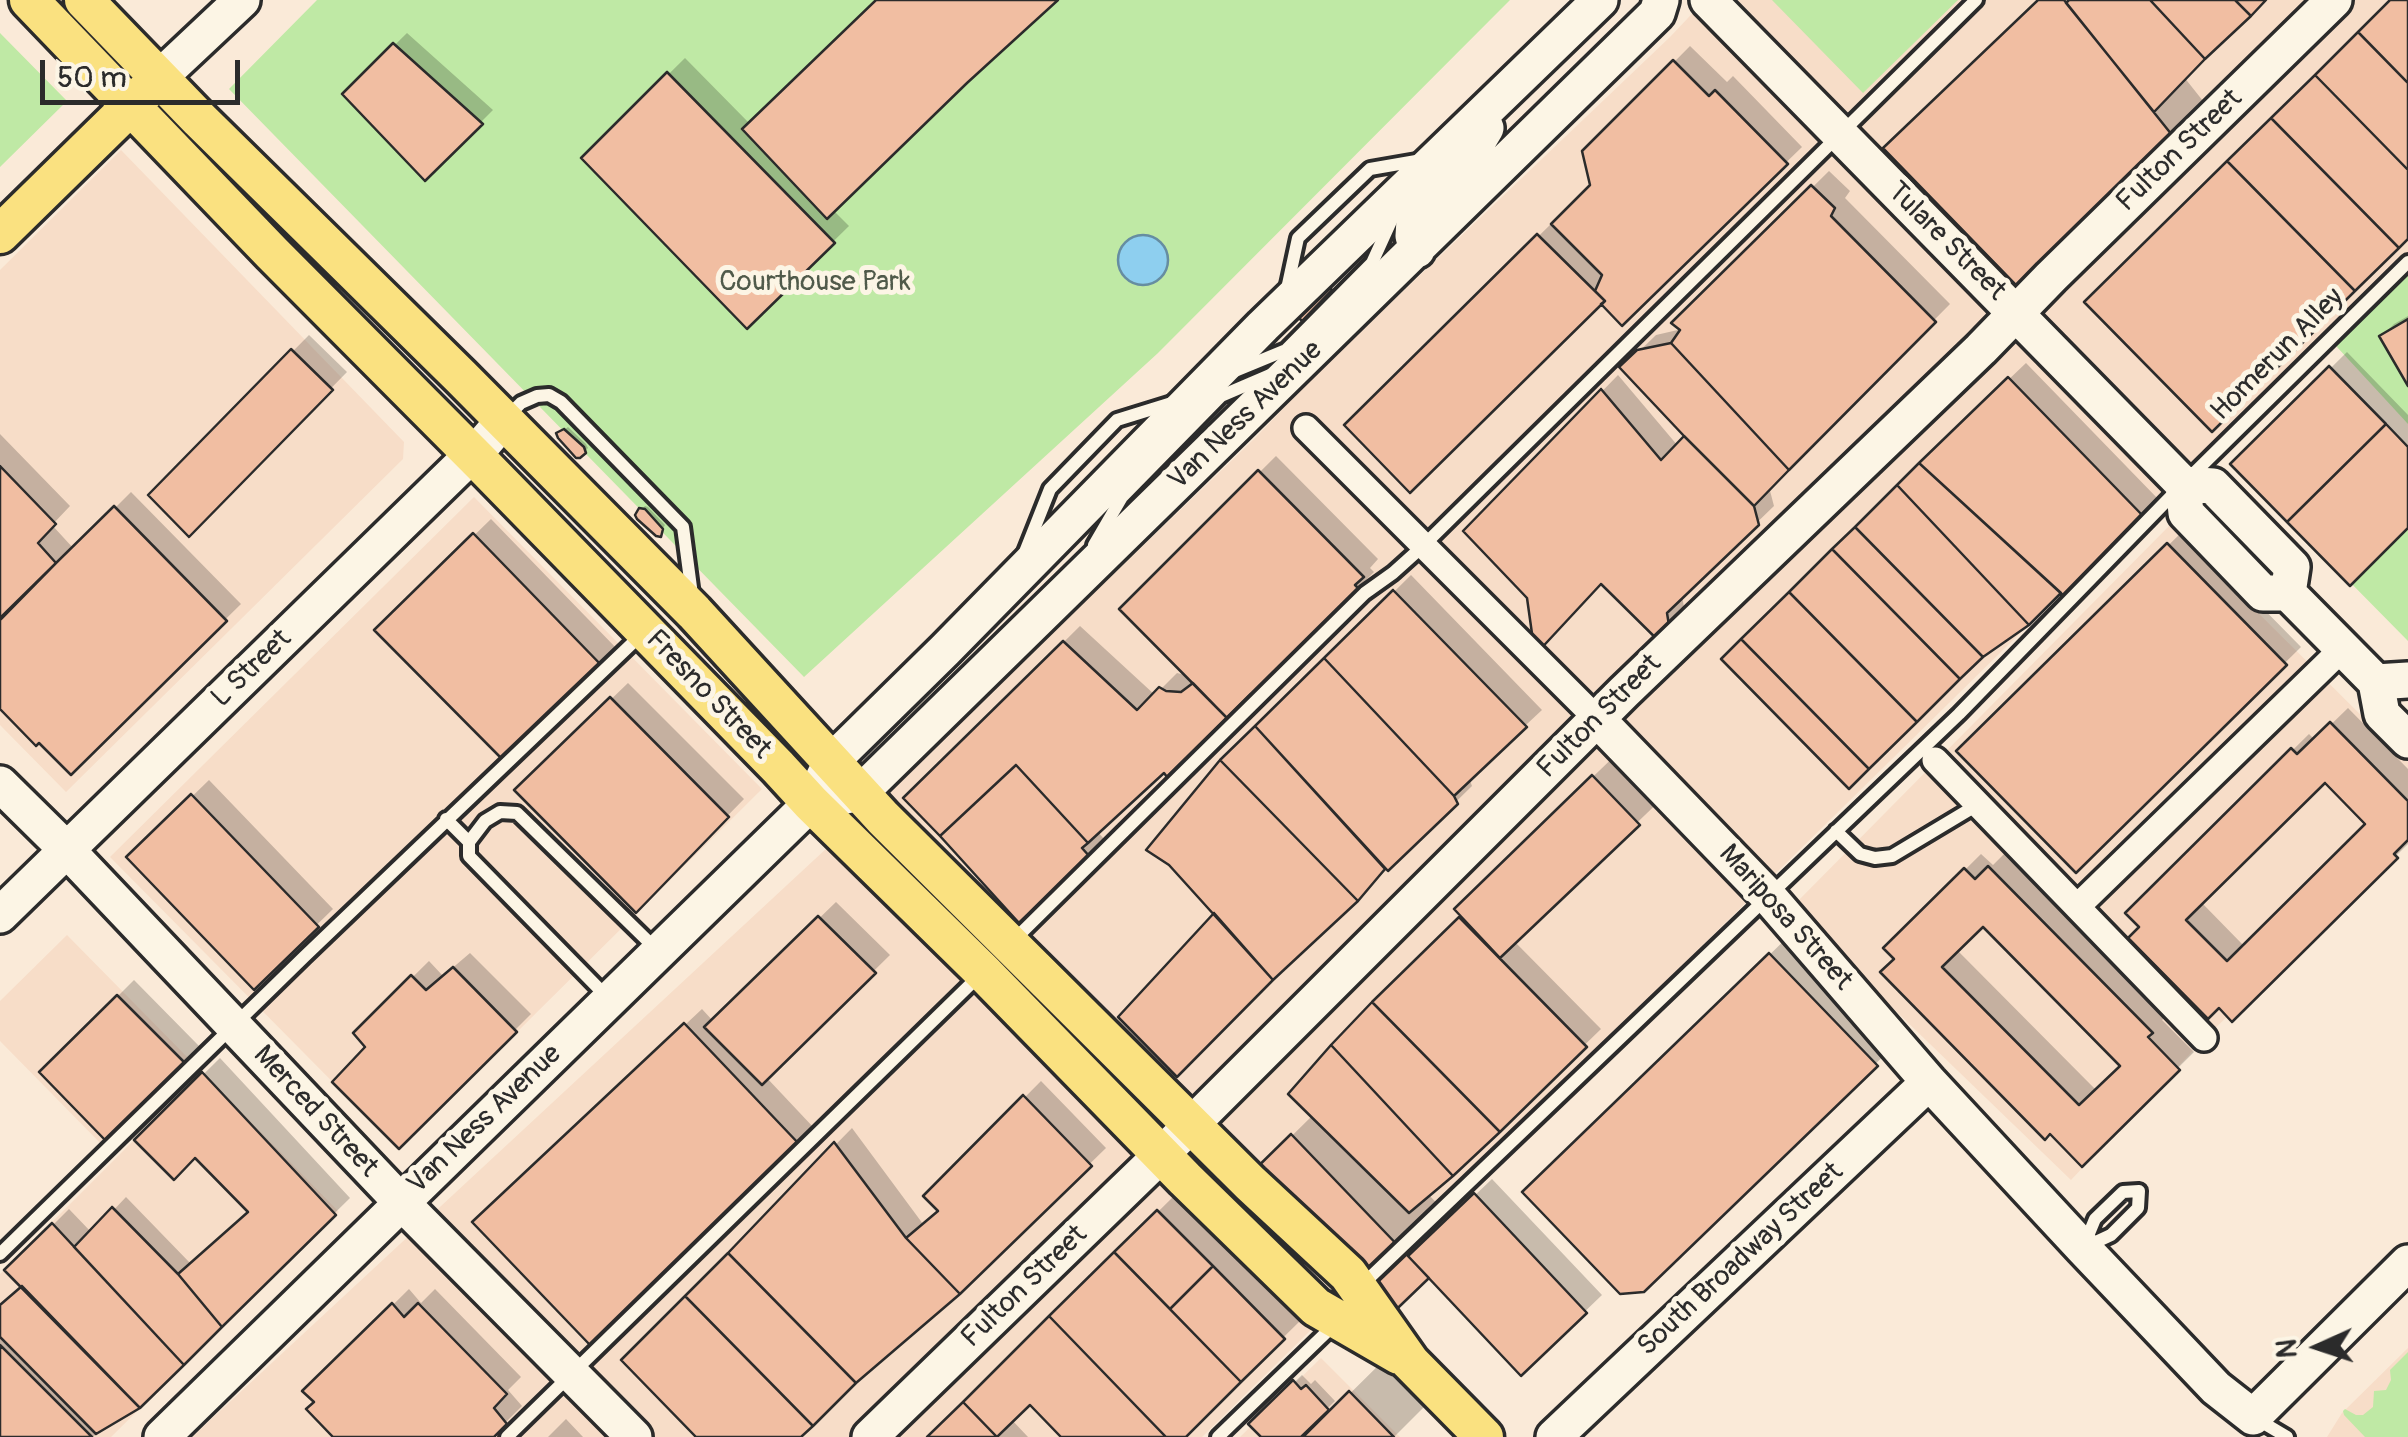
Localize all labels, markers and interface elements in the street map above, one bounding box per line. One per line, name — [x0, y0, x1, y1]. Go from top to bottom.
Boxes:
scale bar — [45, 40, 245, 102]
text: 50 m — [57, 59, 127, 96]
street label: Fulton Street — [2110, 83, 2250, 219]
street label: Tulare Street — [1880, 176, 2012, 308]
park label: Courthouse Park — [719, 266, 911, 300]
street label: Homerun Alley — [2205, 282, 2351, 428]
street label: Van Ness Avenue — [1162, 334, 1330, 498]
street label: L Street — [205, 623, 299, 715]
street label: Fresno Street — [638, 624, 778, 766]
street label: Fulton Street — [1531, 648, 1669, 786]
street label: Mariposa Street — [1711, 838, 1859, 998]
street label: Van Ness Avenue — [401, 1038, 569, 1202]
street label: Merced Street — [246, 1039, 384, 1185]
street label: South Broadway Street — [1631, 1156, 1851, 1364]
street label: Fulton Street — [955, 1219, 1095, 1355]
north arrow — [2268, 1297, 2368, 1397]
text: N — [2270, 1338, 2306, 1359]

